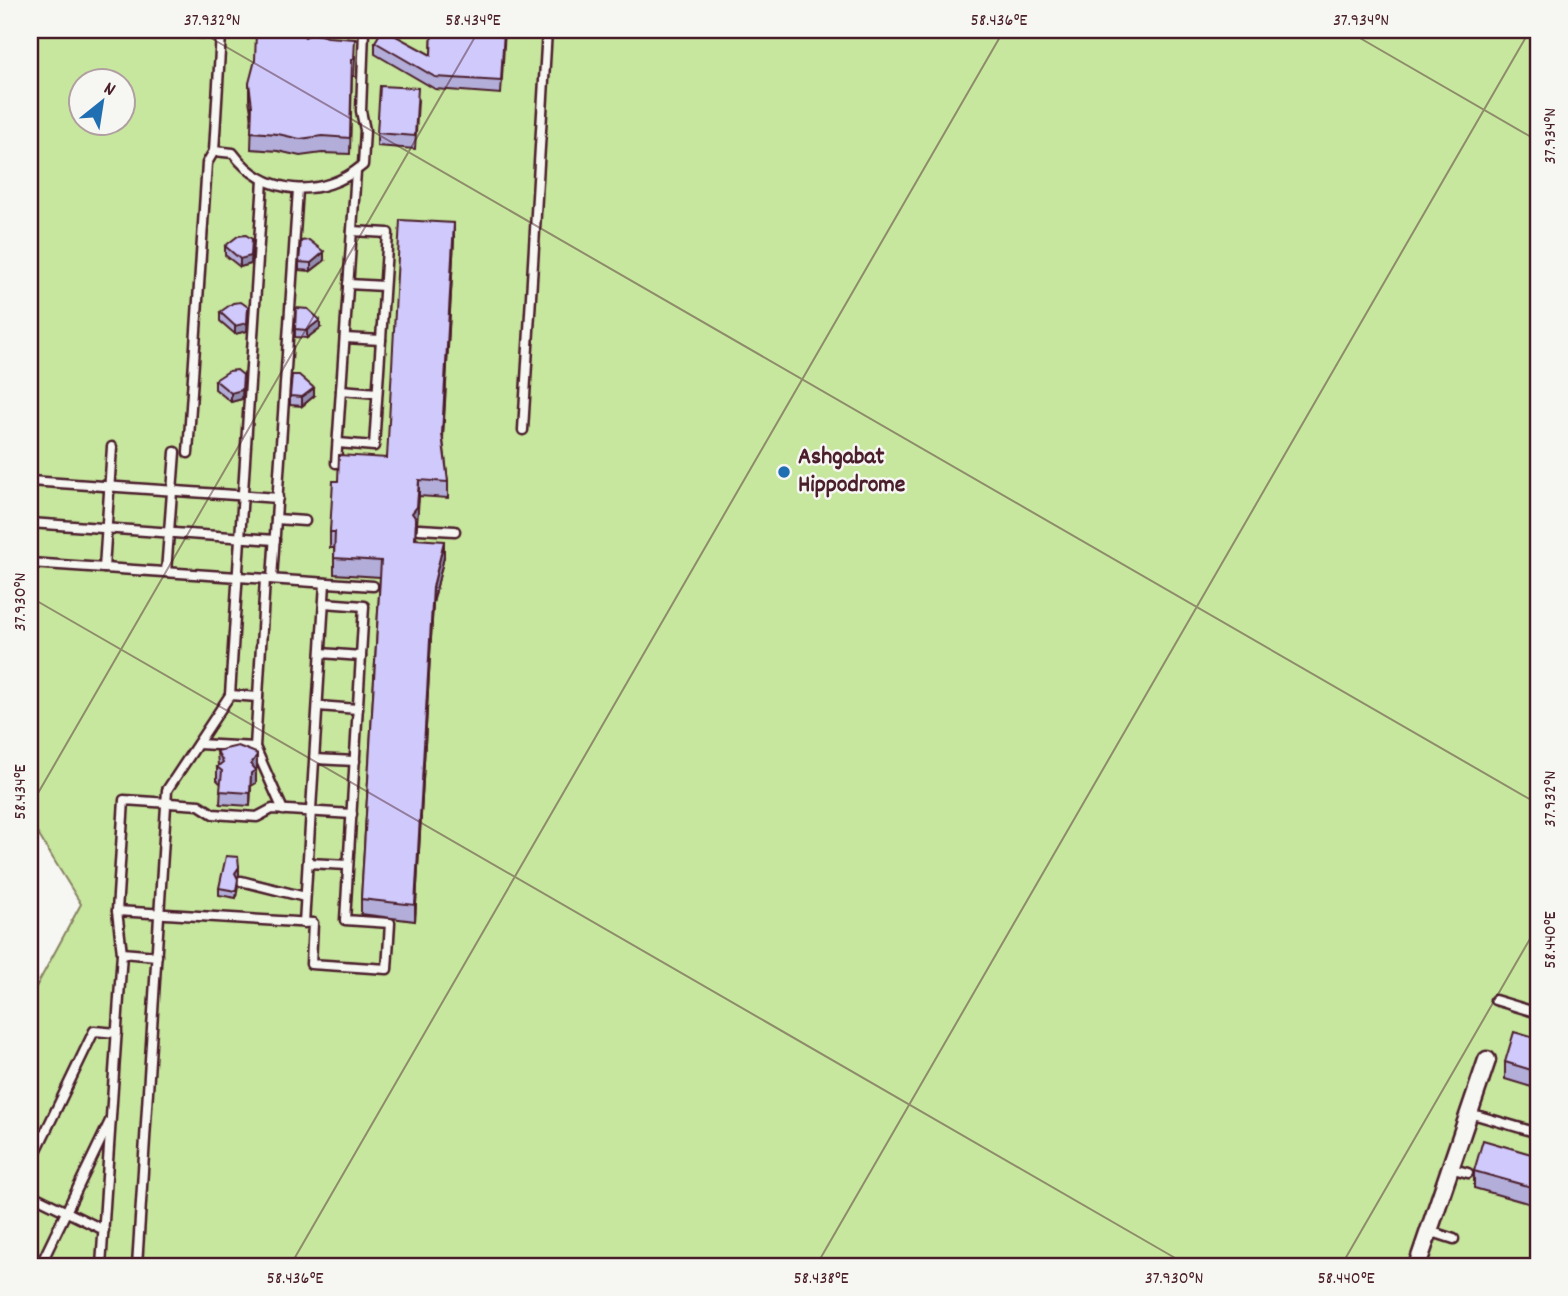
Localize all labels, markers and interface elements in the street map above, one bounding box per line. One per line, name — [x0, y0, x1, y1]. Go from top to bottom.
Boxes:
text: 37.932°N — [184, 9, 240, 34]
text: 58.434°E — [445, 9, 501, 34]
text: 58.436°E — [971, 9, 1027, 34]
text: 37.934°N — [1333, 9, 1389, 34]
north arrow — [66, 66, 136, 136]
text: N — [98, 76, 120, 104]
text: 37.934°N — [1539, 108, 1564, 164]
place label: Ashgabat Hippodrome — [798, 441, 906, 503]
marker: Ashgabat Hippodrome — [776, 464, 792, 480]
text: 37.930°N — [9, 573, 34, 631]
text: 58.434°E — [9, 764, 34, 820]
text: 37.932°N — [1539, 771, 1564, 827]
text: 58.440°E — [1539, 911, 1564, 969]
text: 58.436°E — [267, 1267, 323, 1292]
text: 58.438°E — [793, 1267, 849, 1292]
text: 37.930°N — [1145, 1267, 1203, 1292]
text: 58.440°E — [1317, 1267, 1375, 1292]

